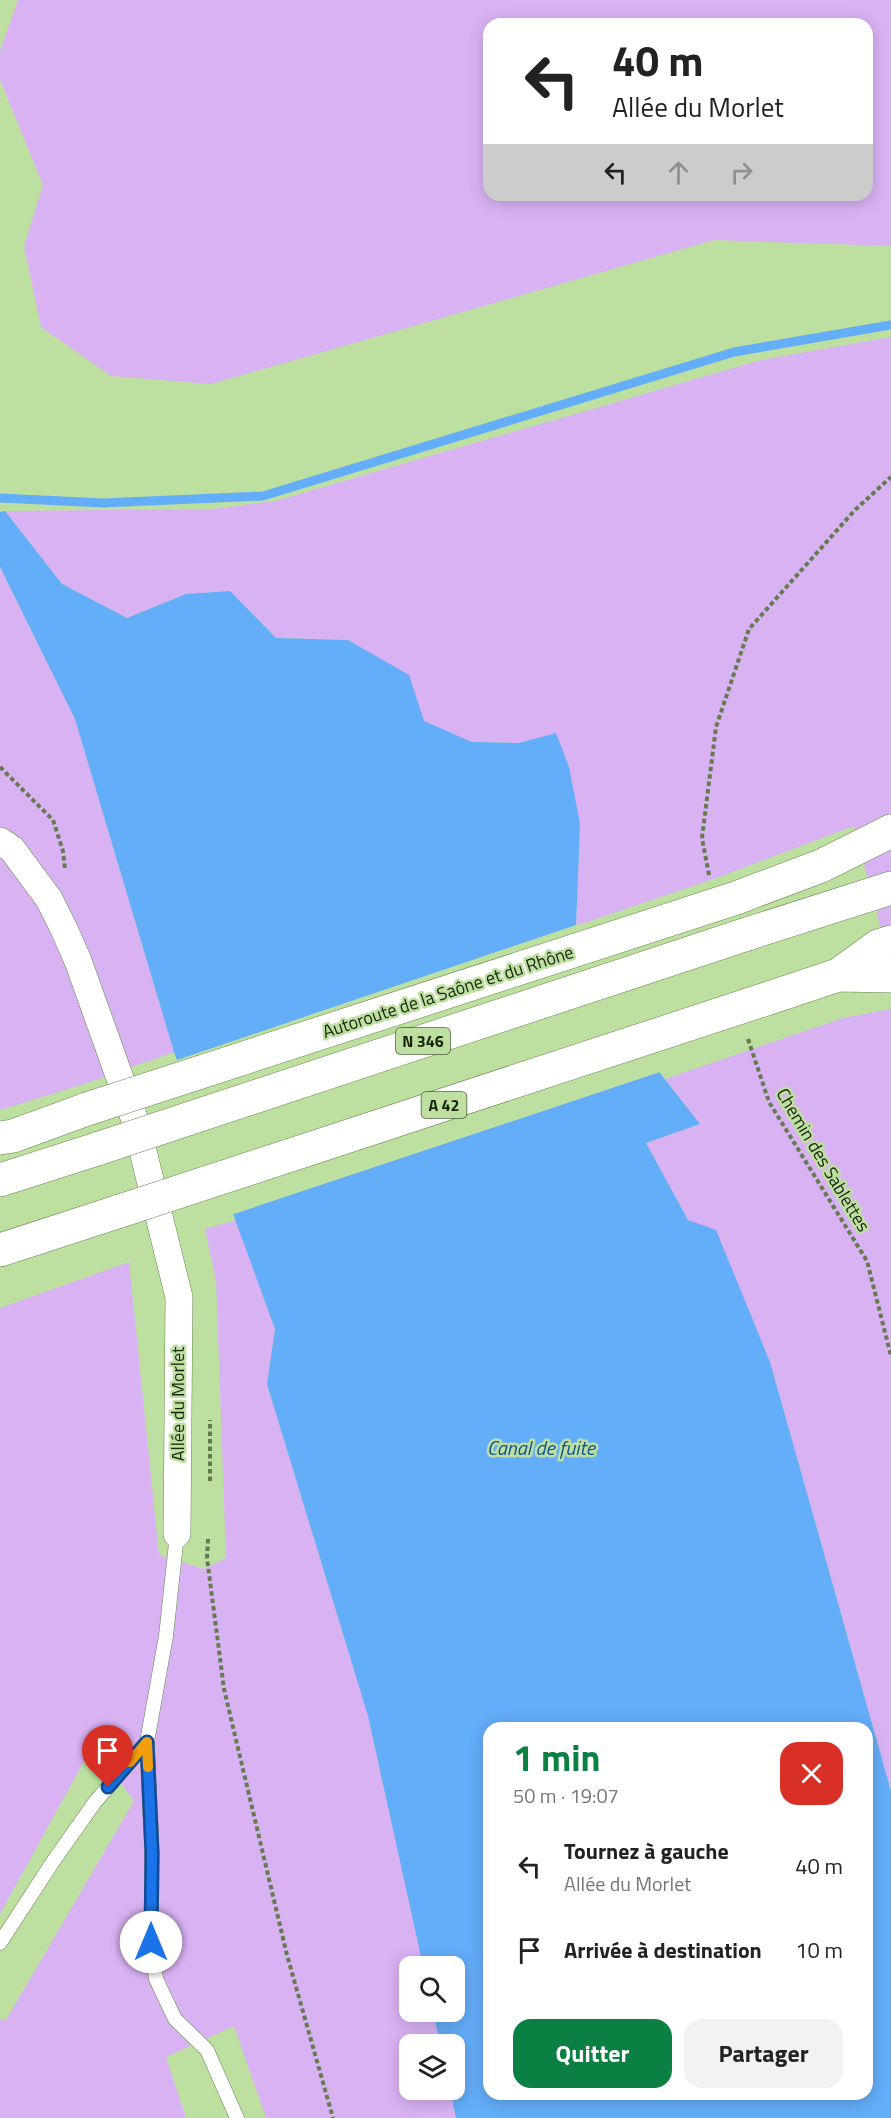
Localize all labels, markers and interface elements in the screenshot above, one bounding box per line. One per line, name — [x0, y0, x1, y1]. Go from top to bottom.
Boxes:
text: 40 m — [612, 28, 704, 92]
icon: left — [513, 42, 591, 120]
text: Allée du Morlet — [612, 86, 784, 127]
icon: left — [599, 156, 632, 189]
icon: ahead — [662, 156, 695, 189]
icon: right — [725, 156, 758, 189]
street label: Autoroute de la Saône et du Rhône — [319, 938, 577, 1045]
road number: N 346 — [396, 1028, 450, 1054]
street label: Chemin des Sablettes — [770, 1083, 877, 1237]
road number: A 42 — [422, 1092, 466, 1118]
street label: Allée du Morlet — [164, 1346, 191, 1461]
water label: Canal de fuite — [487, 1432, 597, 1463]
pin — [82, 1725, 133, 1787]
text: 1 min — [513, 1730, 600, 1785]
icon: arrive — [91, 1734, 124, 1767]
button: close — [780, 1742, 843, 1805]
text: 50 m · 19:07 — [513, 1780, 619, 1811]
text: Tournez à gauche — [564, 1834, 729, 1868]
text: 40 m — [795, 1849, 843, 1883]
icon: left — [513, 1850, 546, 1883]
text: Allée du Morlet — [564, 1868, 691, 1899]
position arrow — [119, 1910, 183, 1974]
text: Arrivée à destination — [564, 1933, 762, 1967]
text: 10 m — [795, 1933, 843, 1967]
icon: arrive — [513, 1934, 546, 1967]
map controls — [399, 1956, 465, 2100]
button: search — [399, 1956, 465, 2022]
button: Quitter — [513, 2019, 672, 2088]
button: Partager — [684, 2019, 843, 2088]
button: layers — [399, 2034, 465, 2100]

